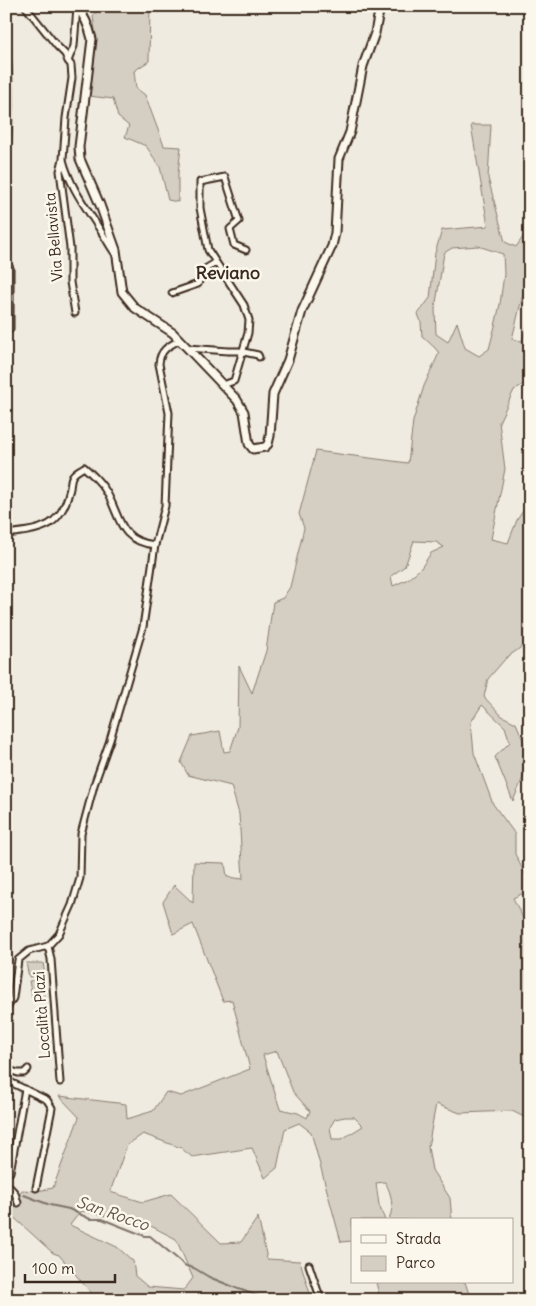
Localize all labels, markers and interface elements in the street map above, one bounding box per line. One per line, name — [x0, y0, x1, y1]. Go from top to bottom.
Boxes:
street label: Via Bellavista — [40, 191, 67, 282]
district label: Reviano — [196, 261, 260, 284]
street label: Località Plazi — [29, 971, 54, 1060]
water label: San Rocco — [74, 1191, 153, 1235]
legend — [351, 1218, 514, 1284]
text: Strada — [396, 1229, 441, 1248]
scale bar — [25, 1251, 115, 1283]
text: Parco — [396, 1253, 435, 1272]
text: 100 m — [32, 1259, 74, 1278]

